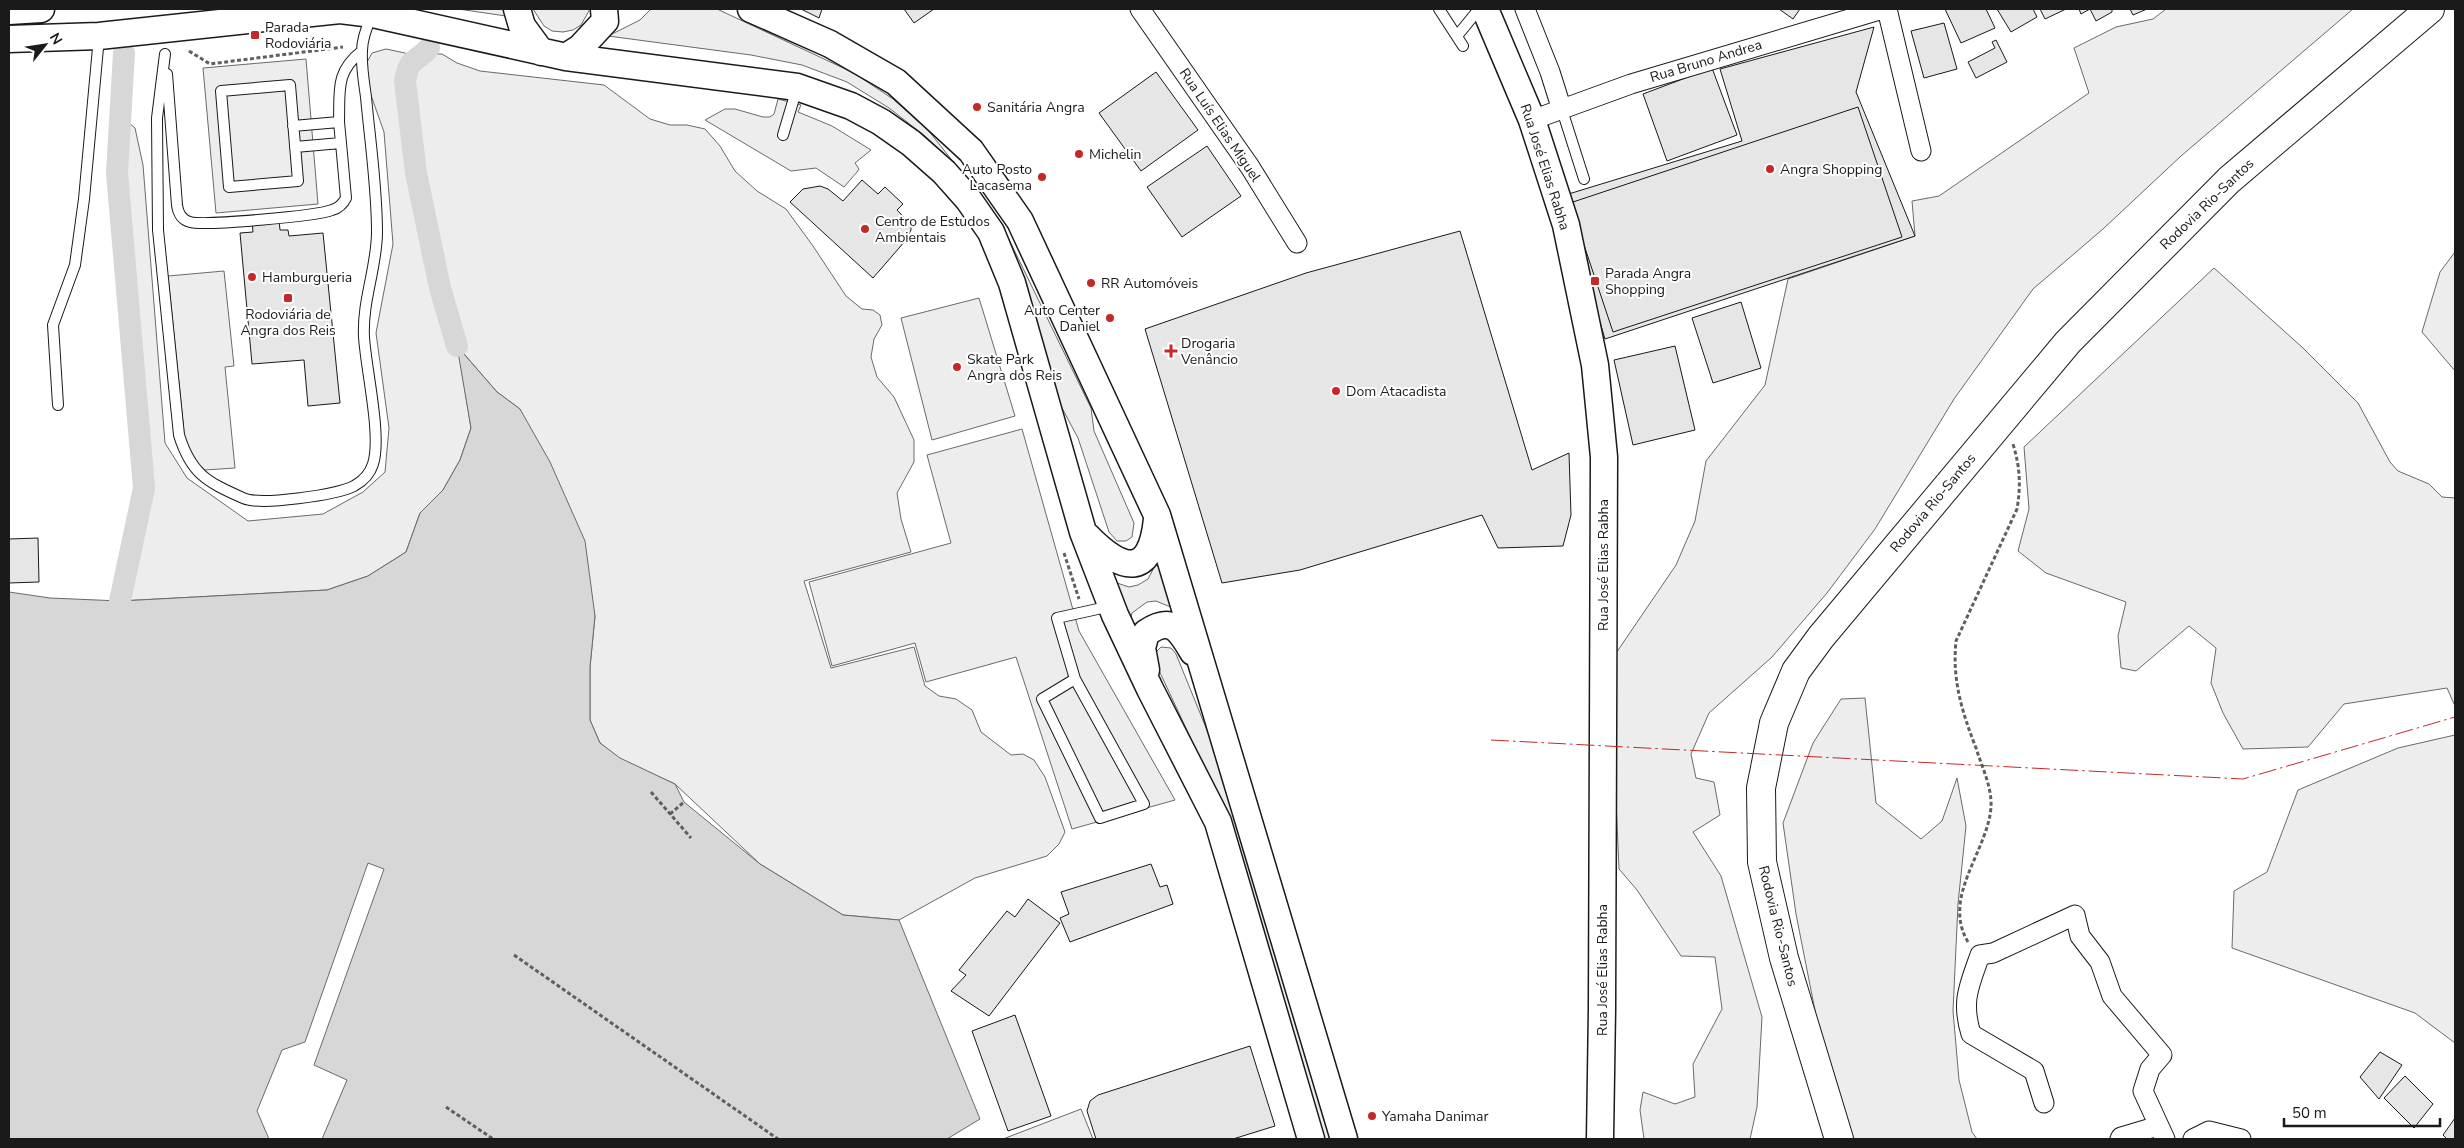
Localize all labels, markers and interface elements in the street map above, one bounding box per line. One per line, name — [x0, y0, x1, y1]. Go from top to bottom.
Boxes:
place label: Parada Rodoviária — [265, 18, 331, 53]
north arrow — [20, 20, 70, 70]
text: N — [45, 29, 67, 48]
marker: Parada Rodoviária — [249, 29, 261, 41]
street label: Rua Bruno Andrea — [1648, 35, 1764, 87]
street label: Rua Luís Elias Miguel — [1175, 64, 1266, 186]
place label: Sanitária Angra — [987, 98, 1085, 117]
marker: Sanitária Angra — [971, 101, 983, 113]
street label: Rua José Elias Rabha — [1516, 101, 1574, 233]
place label: Michelin — [1089, 145, 1141, 164]
marker: Michelin — [1073, 148, 1085, 160]
street label: Rodovia Rio-Santos — [2156, 154, 2258, 254]
place label: Auto Posto Lacasema — [962, 160, 1032, 195]
place label: Angra Shopping — [1780, 160, 1882, 179]
marker: Angra Shopping — [1764, 163, 1776, 175]
marker: Auto Posto Lacasema — [1036, 171, 1048, 183]
place label: Centro de Estudos Ambientais — [875, 212, 990, 247]
marker: Centro de Estudos Ambientais — [859, 223, 871, 235]
place label: Parada Angra Shopping — [1605, 264, 1691, 299]
place label: Hamburgueria — [262, 268, 352, 287]
marker: Hamburgueria — [246, 271, 258, 283]
place label: RR Automóveis — [1101, 274, 1198, 293]
marker: Parada Angra Shopping — [1589, 275, 1601, 287]
marker: RR Automóveis — [1085, 277, 1097, 289]
marker: Rodoviária de Angra dos Reis — [282, 292, 294, 304]
place label: Auto Center Daniel — [1024, 301, 1101, 336]
place label: Rodoviária de Angra dos Reis — [240, 305, 336, 340]
marker: Auto Center Daniel — [1104, 312, 1116, 324]
place label: Drogaria Venâncio — [1180, 334, 1238, 369]
marker: Drogaria Venâncio — [1165, 345, 1177, 357]
place label: Skate Park Angra dos Reis — [967, 350, 1063, 385]
marker: Skate Park Angra dos Reis — [951, 361, 963, 373]
place label: Dom Atacadista — [1346, 382, 1446, 401]
marker: Dom Atacadista — [1330, 385, 1342, 397]
street label: Rodovia Rio-Santos — [1886, 449, 1980, 557]
street label: Rua José Elias Rabha — [1594, 499, 1613, 631]
street label: Rodovia Rio-Santos — [1754, 864, 1802, 989]
street label: Rua José Elias Rabha — [1593, 904, 1612, 1036]
scale bar — [2284, 1096, 2440, 1128]
text: 50 m — [2292, 1103, 2327, 1123]
place label: Yamaha Danimar — [1381, 1107, 1489, 1126]
marker: Yamaha Danimar — [1366, 1110, 1378, 1122]

